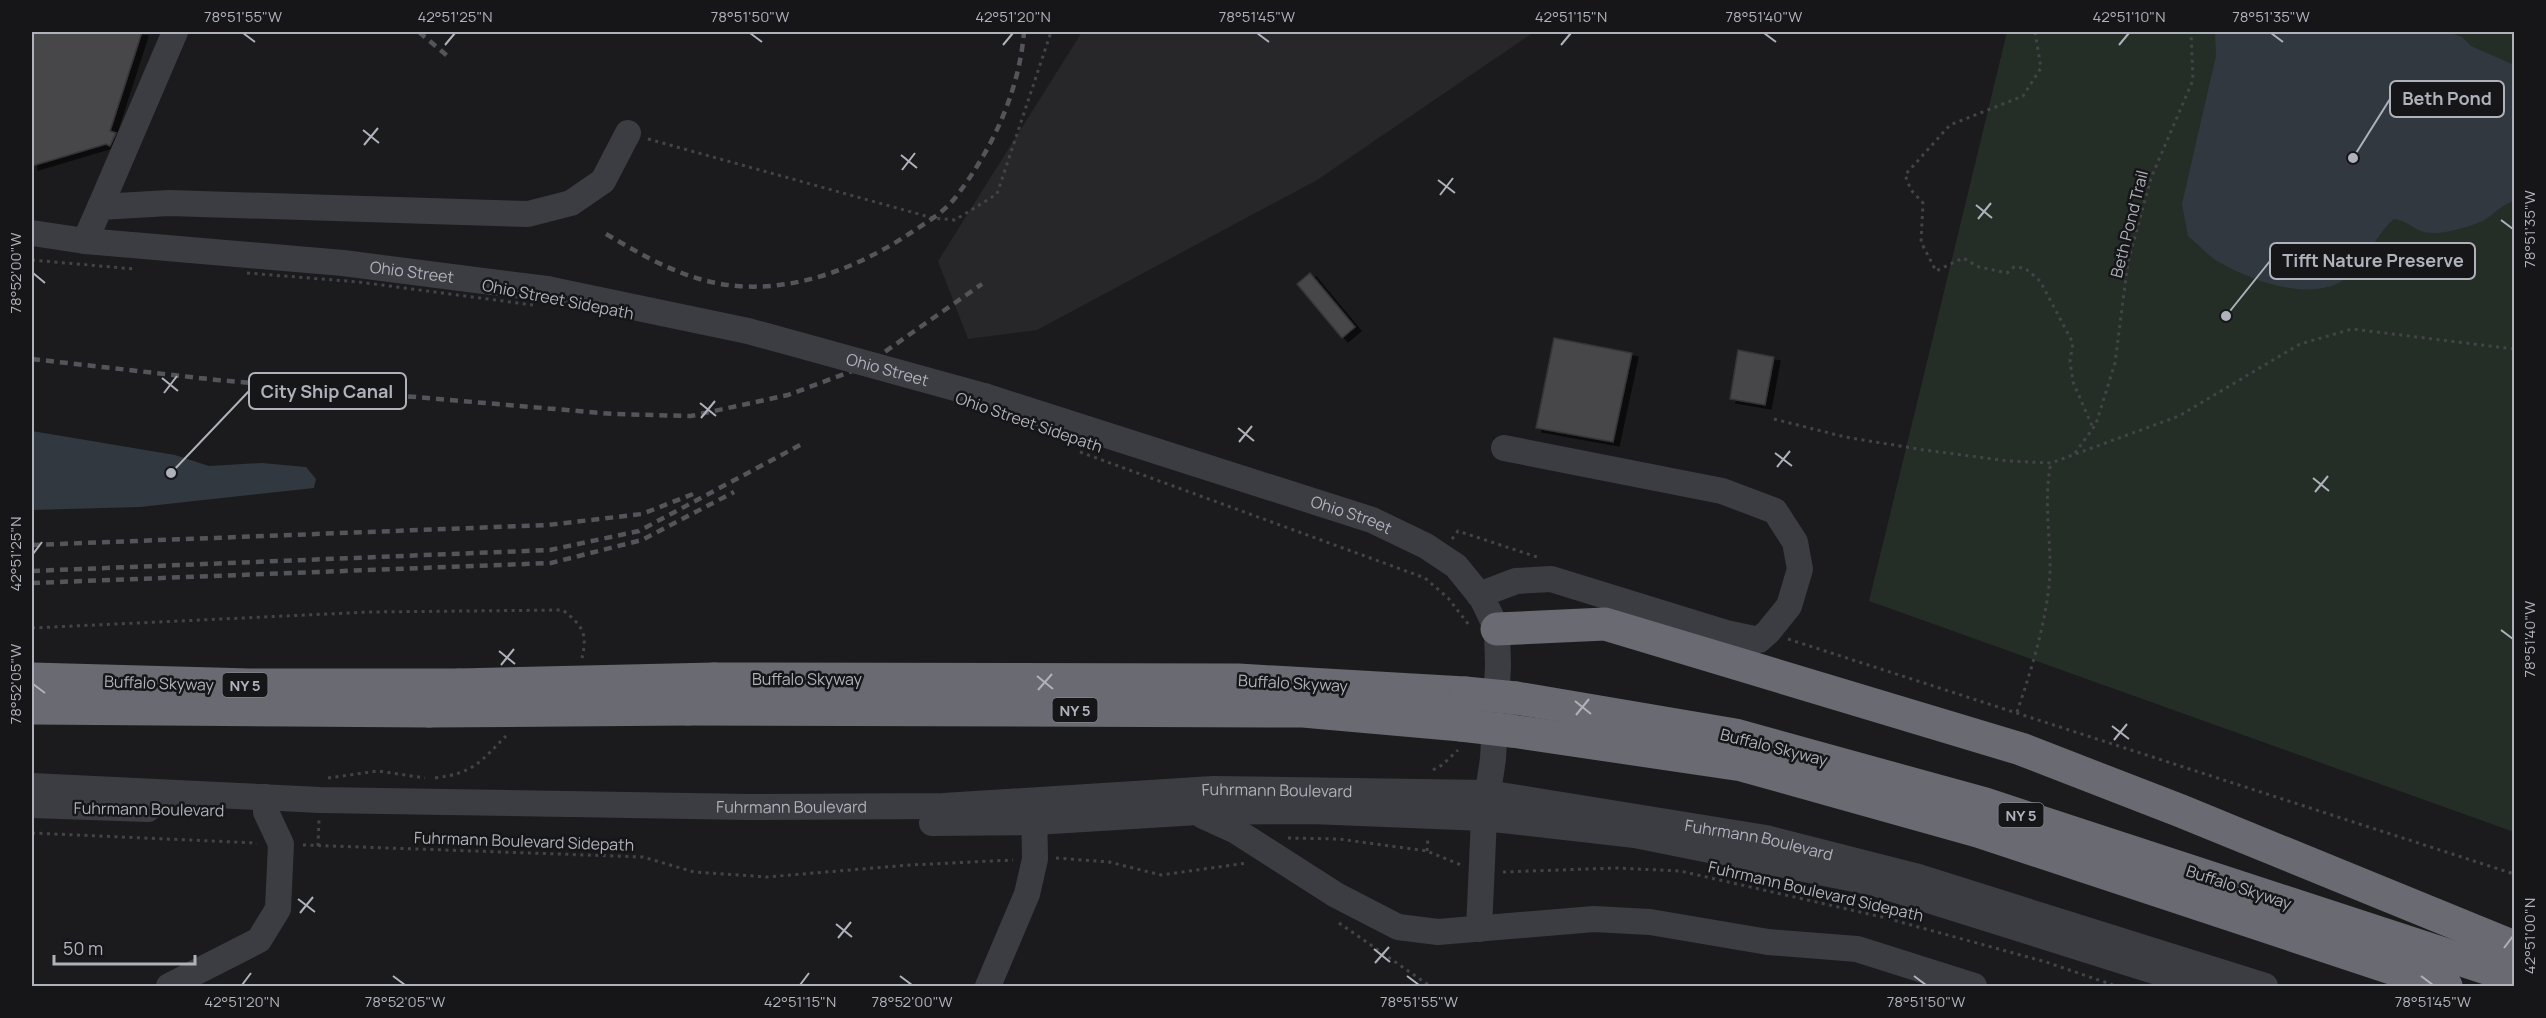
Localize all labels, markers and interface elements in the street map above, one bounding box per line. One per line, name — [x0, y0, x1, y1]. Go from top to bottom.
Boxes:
text: 78°51'55"W — [204, 6, 282, 27]
text: 42°51'25"N — [417, 6, 493, 27]
text: 78°51'50"W — [711, 6, 789, 27]
text: 42°51'20"N — [975, 6, 1051, 27]
text: 78°51'45"W — [1219, 6, 1295, 27]
text: 42°51'15"N — [1535, 6, 1607, 27]
text: 78°51'40"W — [1726, 6, 1802, 27]
text: 42°51'10"N — [2092, 6, 2166, 27]
text: 78°51'35"W — [2232, 6, 2310, 27]
callout: Beth Pond — [2390, 81, 2504, 117]
text: Beth Pond — [2402, 86, 2492, 110]
street label: Beth Pond Trail — [2105, 168, 2153, 280]
text: 78°51'35"W — [2519, 190, 2540, 268]
text: 78°52'00"W — [5, 232, 26, 314]
callout: Tifft Nature Preserve — [2270, 243, 2475, 279]
text: Tifft Nature Preserve — [2282, 248, 2464, 272]
street label: Ohio Street — [369, 256, 455, 288]
street label: Ohio Street Sidepath — [480, 273, 636, 325]
street label: Ohio Street — [844, 348, 931, 391]
callout: City Ship Canal — [249, 373, 406, 409]
text: City Ship Canal — [261, 379, 393, 403]
street label: Ohio Street Sidepath — [953, 387, 1105, 457]
street label: Ohio Street — [1308, 490, 1396, 539]
text: 42°51'25"N — [5, 516, 26, 592]
text: 78°51'40"W — [2519, 601, 2540, 677]
text: 78°52'05"W — [5, 644, 26, 724]
street label: Buffalo Skyway — [752, 668, 862, 690]
street label: Buffalo Skyway — [1238, 669, 1349, 697]
street label: Buffalo Skyway — [104, 670, 215, 696]
road number: NY 5 — [222, 673, 268, 697]
road number: NY 5 — [1052, 698, 1098, 722]
street label: Buffalo Skyway — [1718, 723, 1830, 771]
street label: Fuhrmann Boulevard — [1201, 778, 1353, 802]
street label: Fuhrmann Boulevard — [716, 795, 867, 818]
street label: Fuhrmann Boulevard — [73, 797, 225, 821]
road number: NY 5 — [1998, 803, 2044, 827]
street label: Fuhrmann Boulevard — [1683, 814, 1835, 866]
street label: Fuhrmann Boulevard Sidepath — [414, 826, 634, 856]
street label: Fuhrmann Boulevard Sidepath — [1706, 856, 1926, 926]
street label: Buffalo Skyway — [2183, 860, 2295, 915]
text: 42°51'00"N — [2519, 898, 2540, 974]
scale bar — [54, 928, 195, 966]
text: 50 m — [63, 936, 103, 960]
text: 42°51'20"N — [204, 991, 280, 1012]
text: 78°52'05"W — [365, 991, 445, 1012]
text: 42°51'15"N — [764, 991, 836, 1012]
text: 78°52'00"W — [871, 991, 953, 1012]
text: 78°51'55"W — [1380, 991, 1458, 1012]
text: 78°51'50"W — [1887, 991, 1965, 1012]
text: 78°51'45"W — [2395, 991, 2471, 1012]

